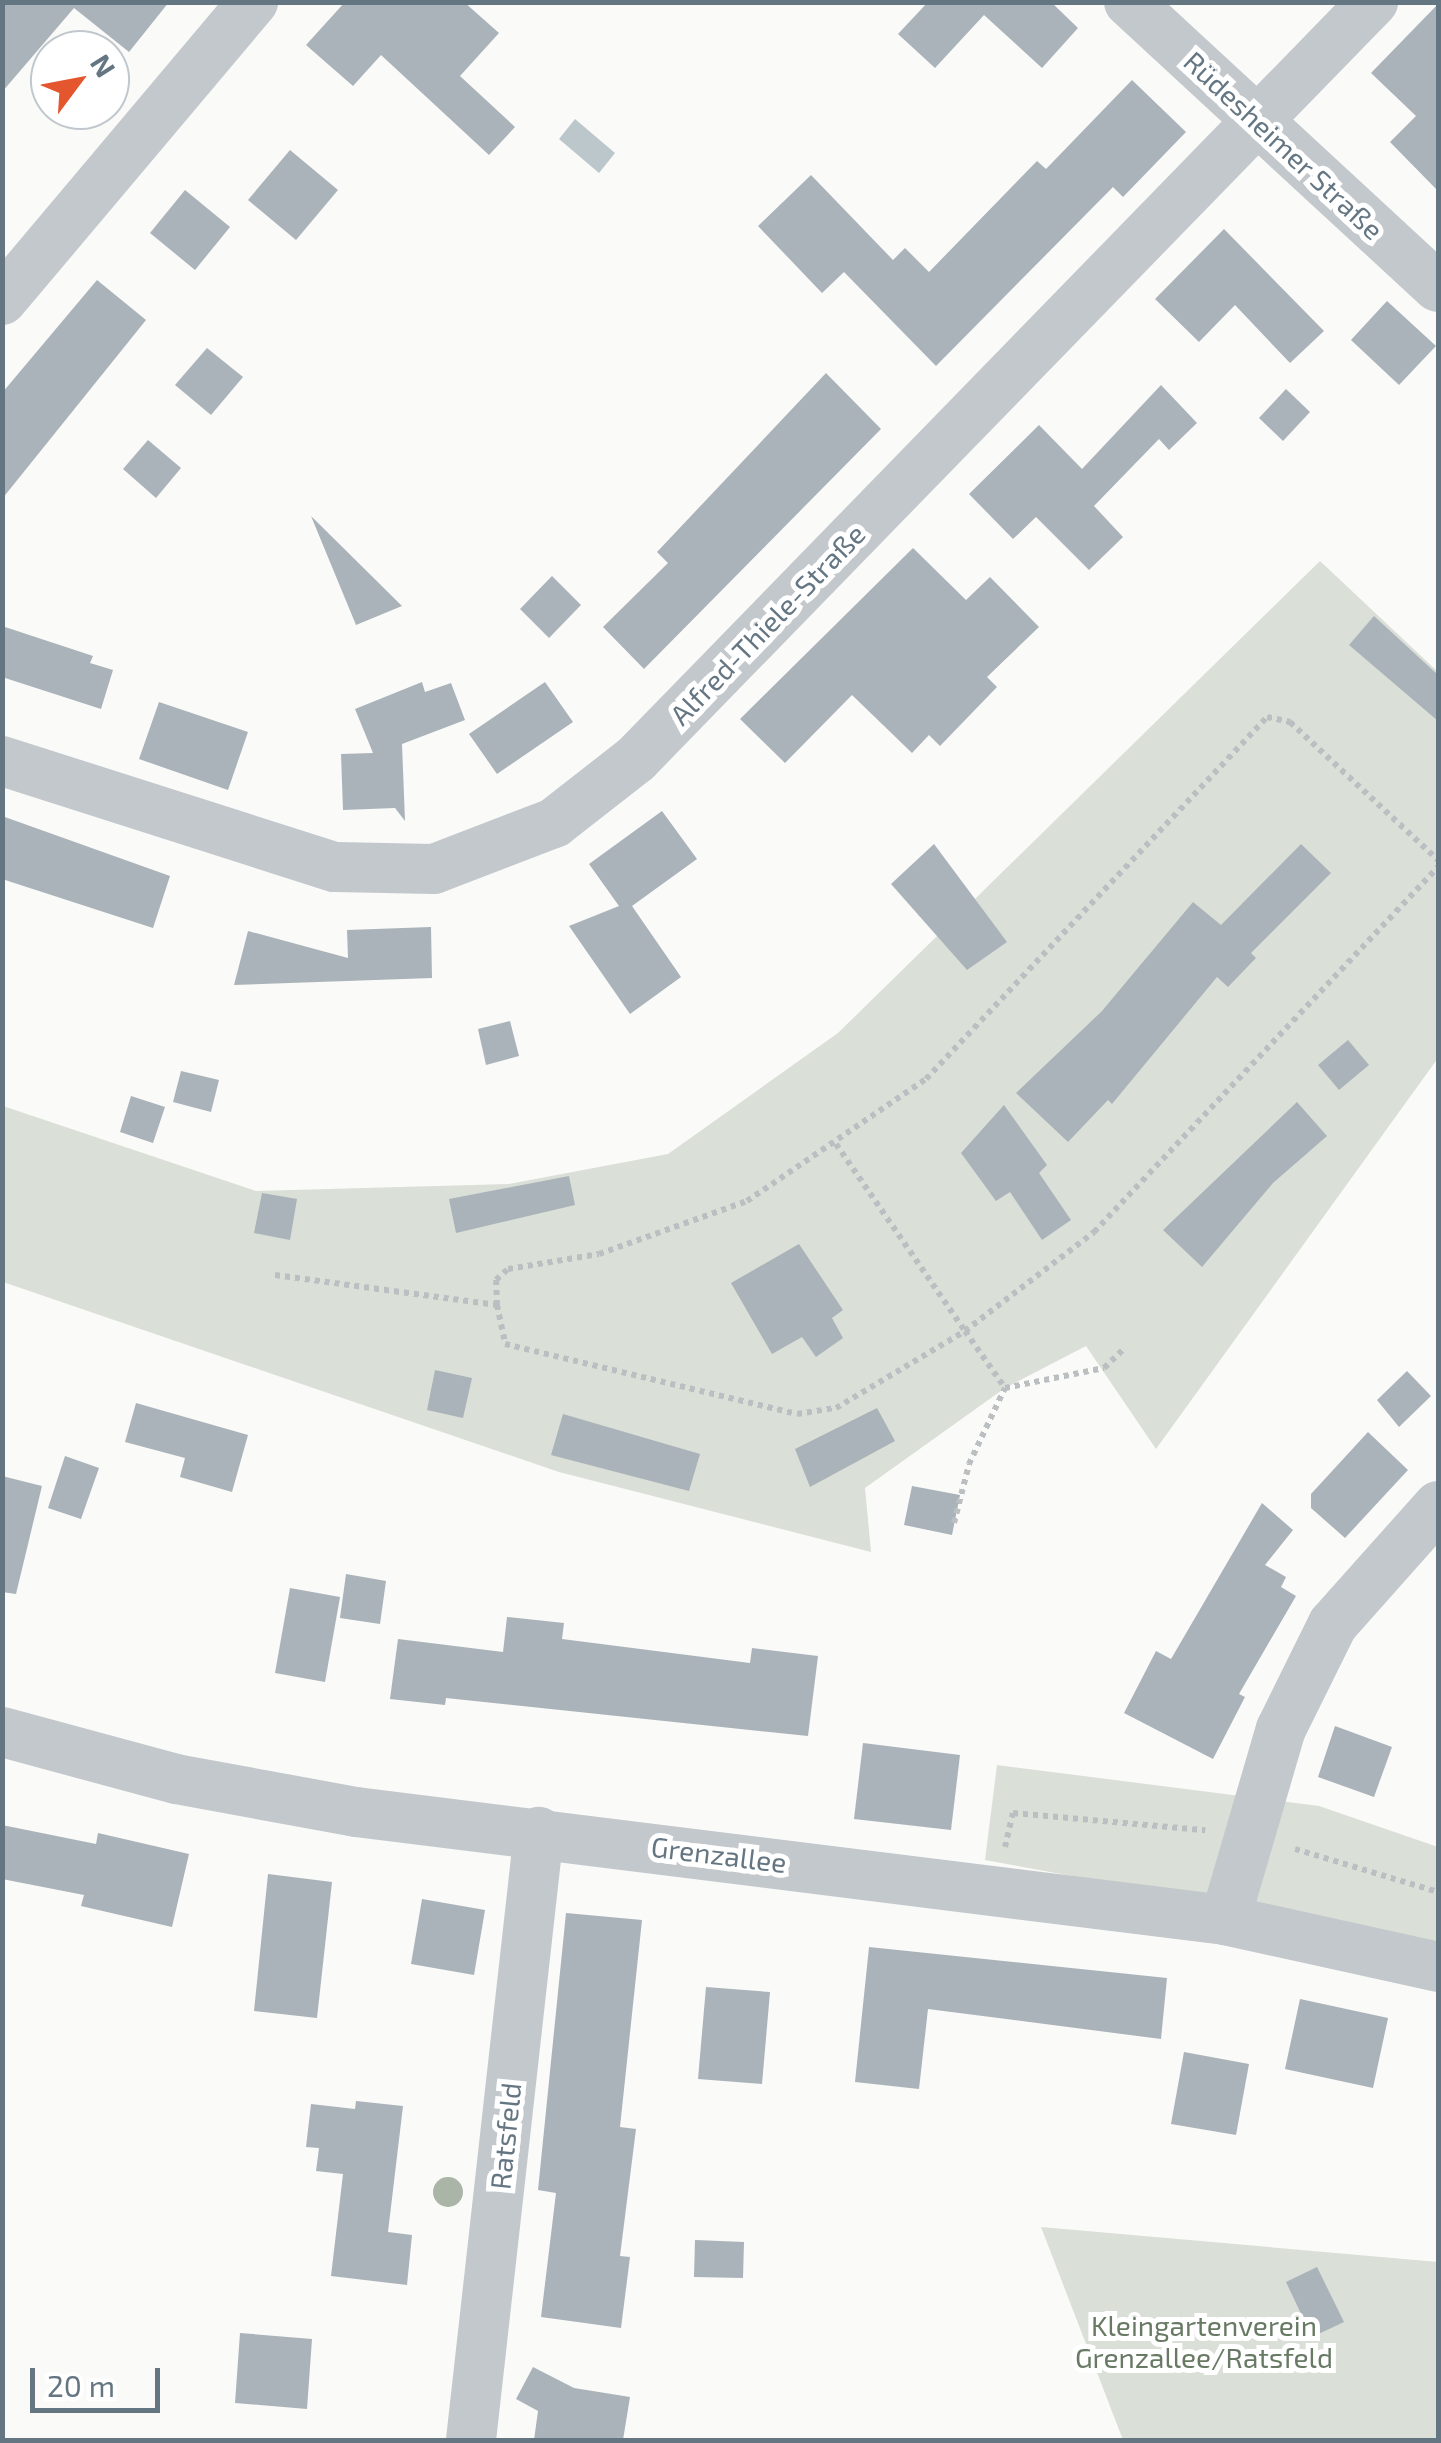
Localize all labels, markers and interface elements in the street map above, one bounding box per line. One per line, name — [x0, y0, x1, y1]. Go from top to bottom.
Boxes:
north arrow — [30, 30, 130, 130]
street label: Rüdesheimer Straße — [1177, 44, 1391, 246]
text: N — [84, 48, 124, 83]
street label: Alfred-Thiele-Straße — [662, 517, 872, 731]
street label: Grenzallee — [649, 1829, 789, 1879]
street label: Ratsfeld — [483, 2081, 527, 2191]
park label: Kleingartenverein Grenzallee/Ratsfeld — [1075, 2308, 1333, 2374]
scale bar — [35, 2348, 165, 2410]
text: 20 m — [47, 2367, 115, 2403]

